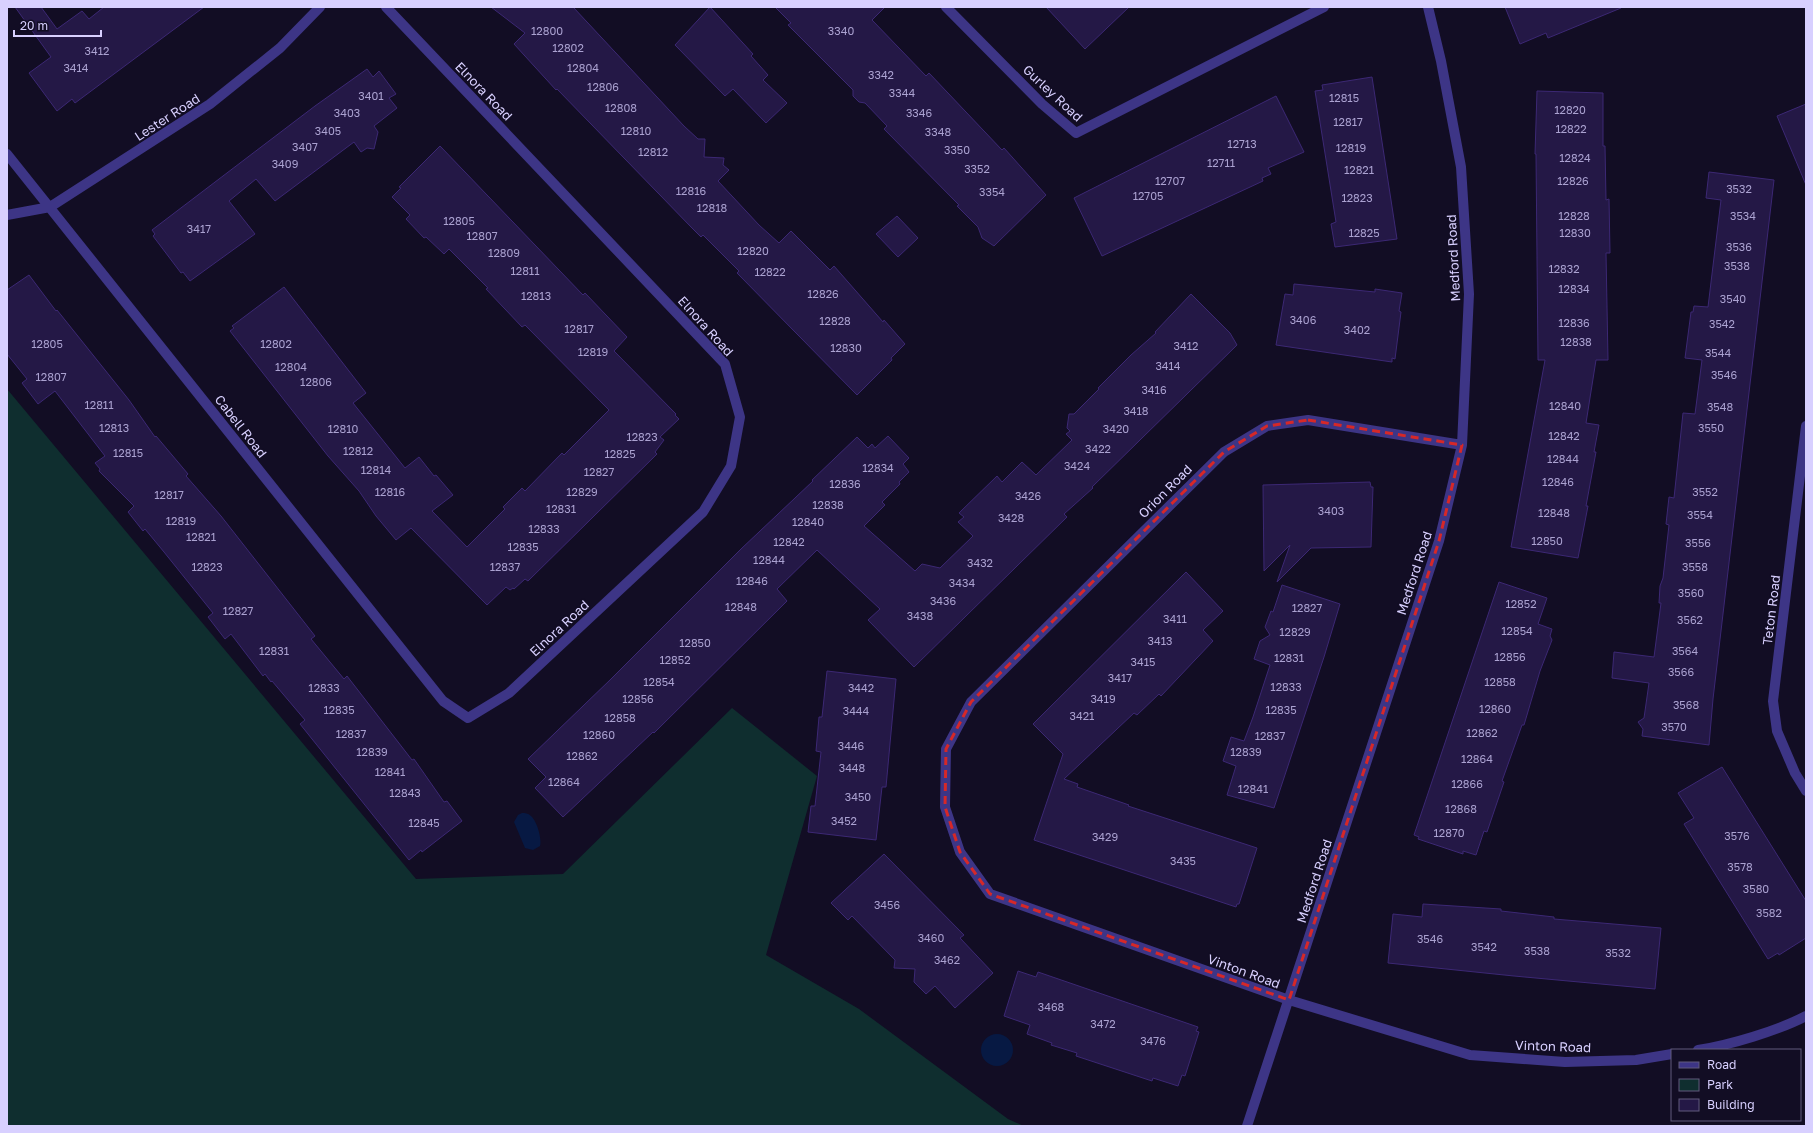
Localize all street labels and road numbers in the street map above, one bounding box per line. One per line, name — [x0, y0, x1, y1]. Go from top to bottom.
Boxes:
street label: Elnora Road — [452, 58, 516, 124]
street label: Gurley Road — [1020, 61, 1086, 125]
street label: Lester Road — [131, 90, 203, 144]
street label: Medford Road — [1443, 214, 1463, 302]
street label: Elnora Road — [675, 293, 737, 359]
street label: Cabell Road — [212, 391, 270, 461]
street label: Orion Road — [1135, 461, 1195, 521]
street label: Medford Road — [1393, 529, 1435, 617]
street label: Teton Road — [1759, 574, 1783, 646]
street label: Elnora Road — [526, 596, 592, 660]
street label: Medford Road — [1293, 837, 1335, 925]
street label: Vinton Road — [1205, 950, 1283, 992]
street label: Vinton Road — [1515, 1037, 1591, 1055]

